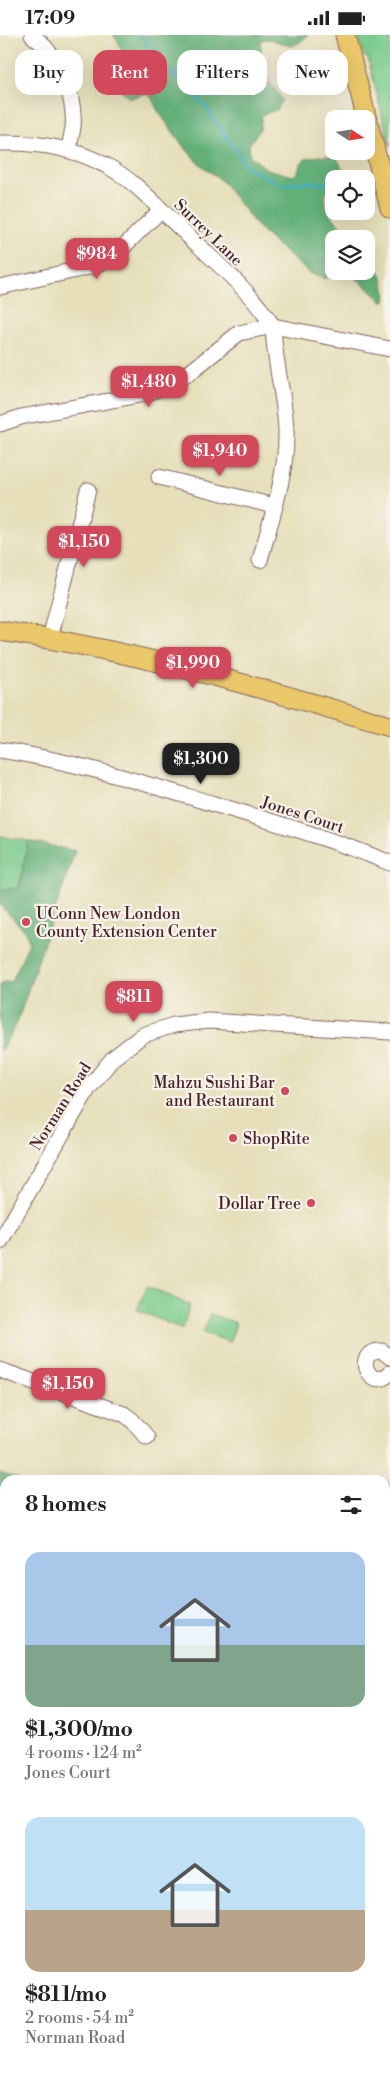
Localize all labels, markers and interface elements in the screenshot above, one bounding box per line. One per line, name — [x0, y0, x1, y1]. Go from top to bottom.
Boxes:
text: 17:09 — [25, 6, 75, 30]
chip: Buy — [15, 50, 83, 95]
chip: Rent — [93, 50, 167, 95]
chip: Filters — [177, 50, 267, 95]
chip: New — [277, 50, 348, 95]
north arrow — [325, 110, 375, 160]
map controls — [325, 110, 375, 280]
button: locate — [325, 170, 375, 220]
street label: Surrey Lane — [170, 195, 247, 270]
button: layers — [325, 230, 375, 280]
pin: $984 — [67, 237, 127, 280]
text: $984 — [77, 244, 117, 264]
pin: $1,480 — [108, 365, 190, 408]
text: $1,480 — [122, 372, 176, 392]
pin: $1,940 — [179, 435, 261, 477]
text: $1,940 — [193, 441, 247, 461]
pin: $1,150 — [43, 525, 125, 568]
text: $1,150 — [58, 532, 110, 552]
pin: $1,990 — [152, 647, 234, 689]
text: $1,990 — [166, 653, 220, 673]
pin: $1,300 — [160, 743, 242, 785]
text: $1,300 — [173, 749, 229, 769]
street label: Jones Court — [258, 792, 347, 838]
place label: UConn New London County Extension Center — [36, 904, 217, 942]
marker: UConn New London County Extension Center — [20, 916, 32, 928]
pin: $811 — [104, 981, 164, 1023]
text: $811 — [116, 987, 152, 1007]
street label: Norman Road — [26, 1059, 96, 1154]
place label: Mahzu Sushi Bar and Restaurant — [153, 1073, 275, 1111]
marker: Mahzu Sushi Bar and Restaurant — [279, 1085, 291, 1097]
place label: ShopRite — [243, 1129, 310, 1149]
marker: ShopRite — [227, 1132, 239, 1144]
place label: Dollar Tree — [218, 1194, 301, 1214]
marker: Dollar Tree — [305, 1197, 317, 1209]
pin: $1,150 — [27, 1367, 109, 1410]
text: $1,150 — [42, 1374, 94, 1394]
icon: filters — [337, 1491, 365, 1519]
text: 8 homes — [25, 1492, 107, 1518]
icon: home — [150, 1585, 240, 1675]
text: $1,300/mo — [25, 1717, 133, 1743]
text: 4 rooms · 124 m² — [25, 1743, 142, 1763]
text: Jones Court — [25, 1763, 111, 1783]
icon: home — [150, 1850, 240, 1940]
text: $811/mo — [25, 1982, 107, 2008]
text: 2 rooms · 54 m² — [25, 2008, 134, 2028]
text: Norman Road — [25, 2028, 125, 2048]

